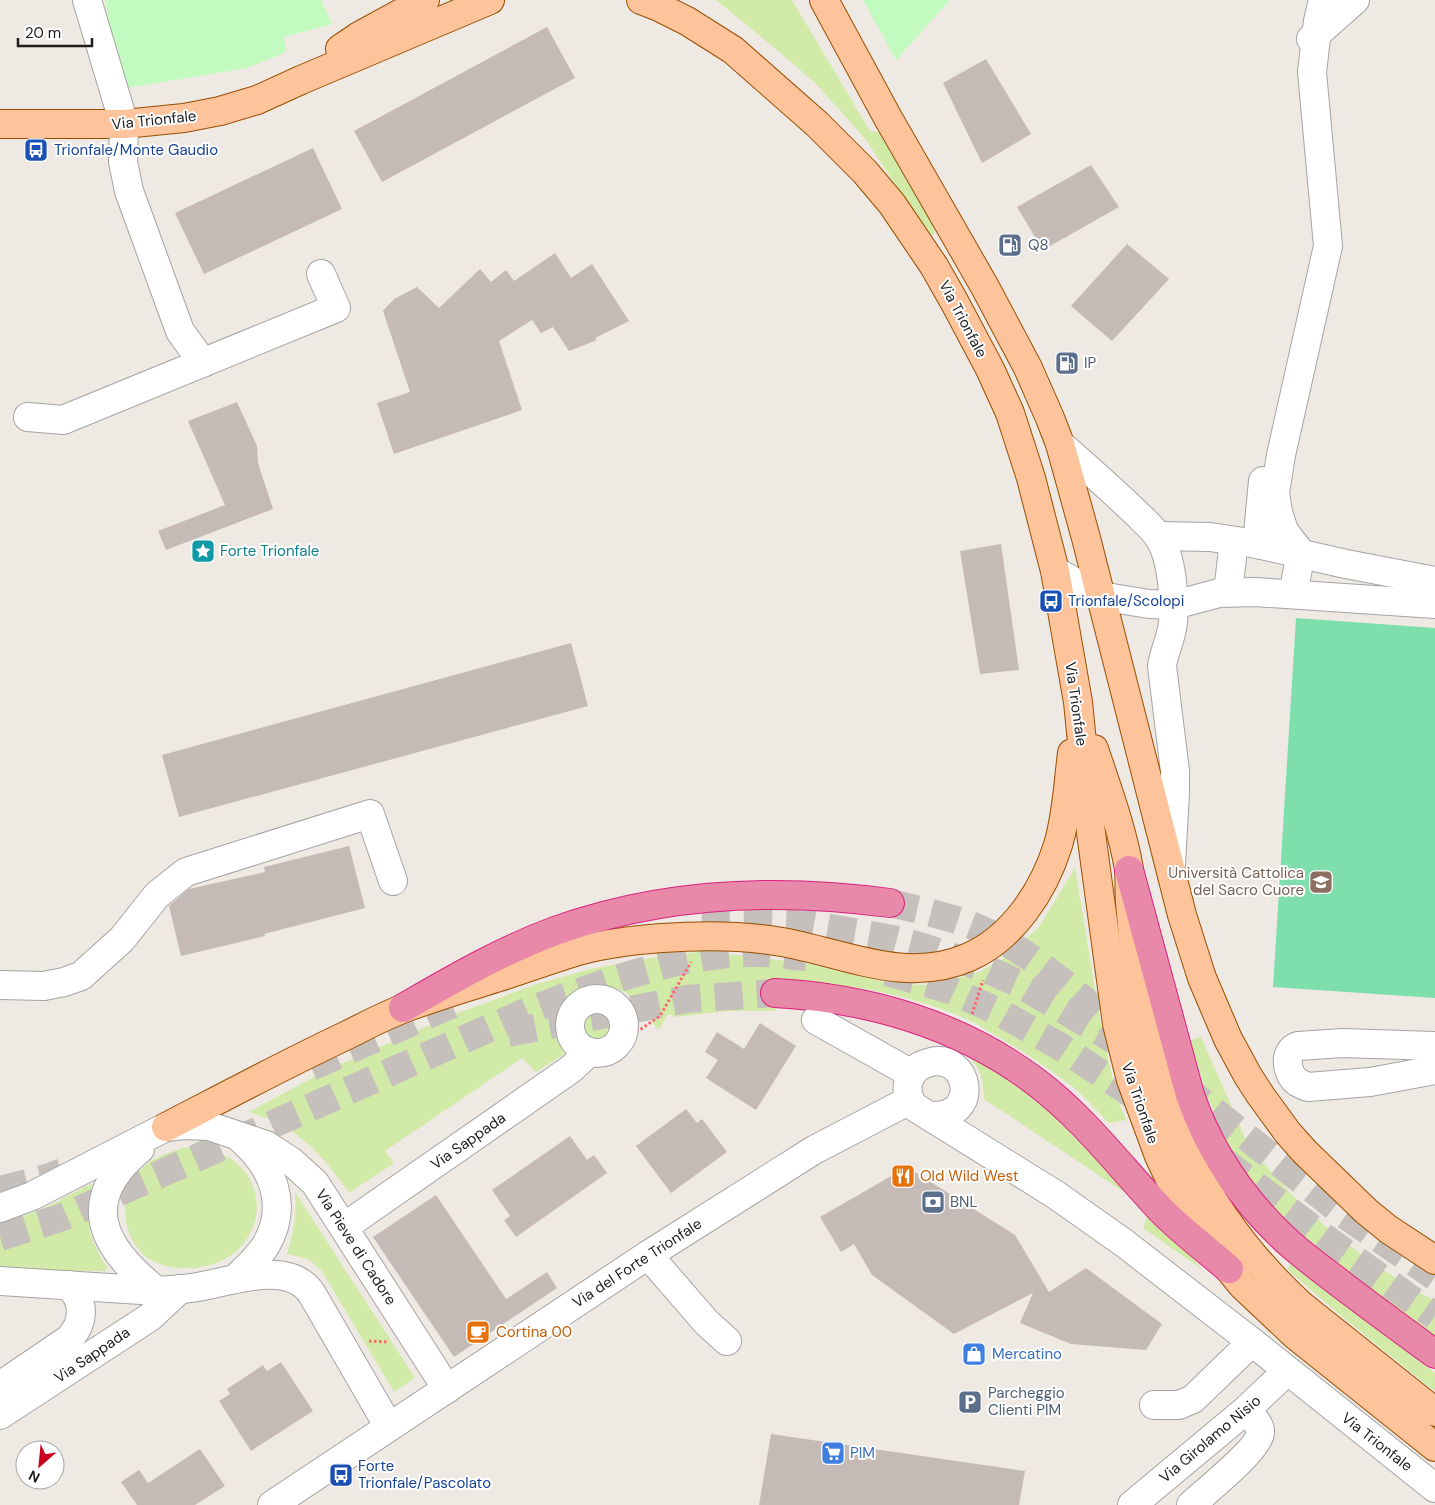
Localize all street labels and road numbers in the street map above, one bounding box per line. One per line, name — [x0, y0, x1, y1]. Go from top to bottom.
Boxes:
street label: Via Trionfale — [111, 106, 197, 134]
street label: Via Trionfale — [934, 277, 992, 361]
street label: Via Trionfale — [1060, 661, 1092, 747]
street label: Via Trionfale — [1117, 1060, 1163, 1146]
street label: Via Sappada — [427, 1108, 509, 1174]
street label: Via Pieve di Cadore — [311, 1185, 401, 1309]
street label: Via del Forte Trionfale — [568, 1214, 706, 1312]
street label: Via Sappada — [50, 1322, 134, 1388]
street label: Via Girolamo Nisio — [1155, 1391, 1265, 1487]
street label: Via Trionfale — [1337, 1408, 1417, 1476]

